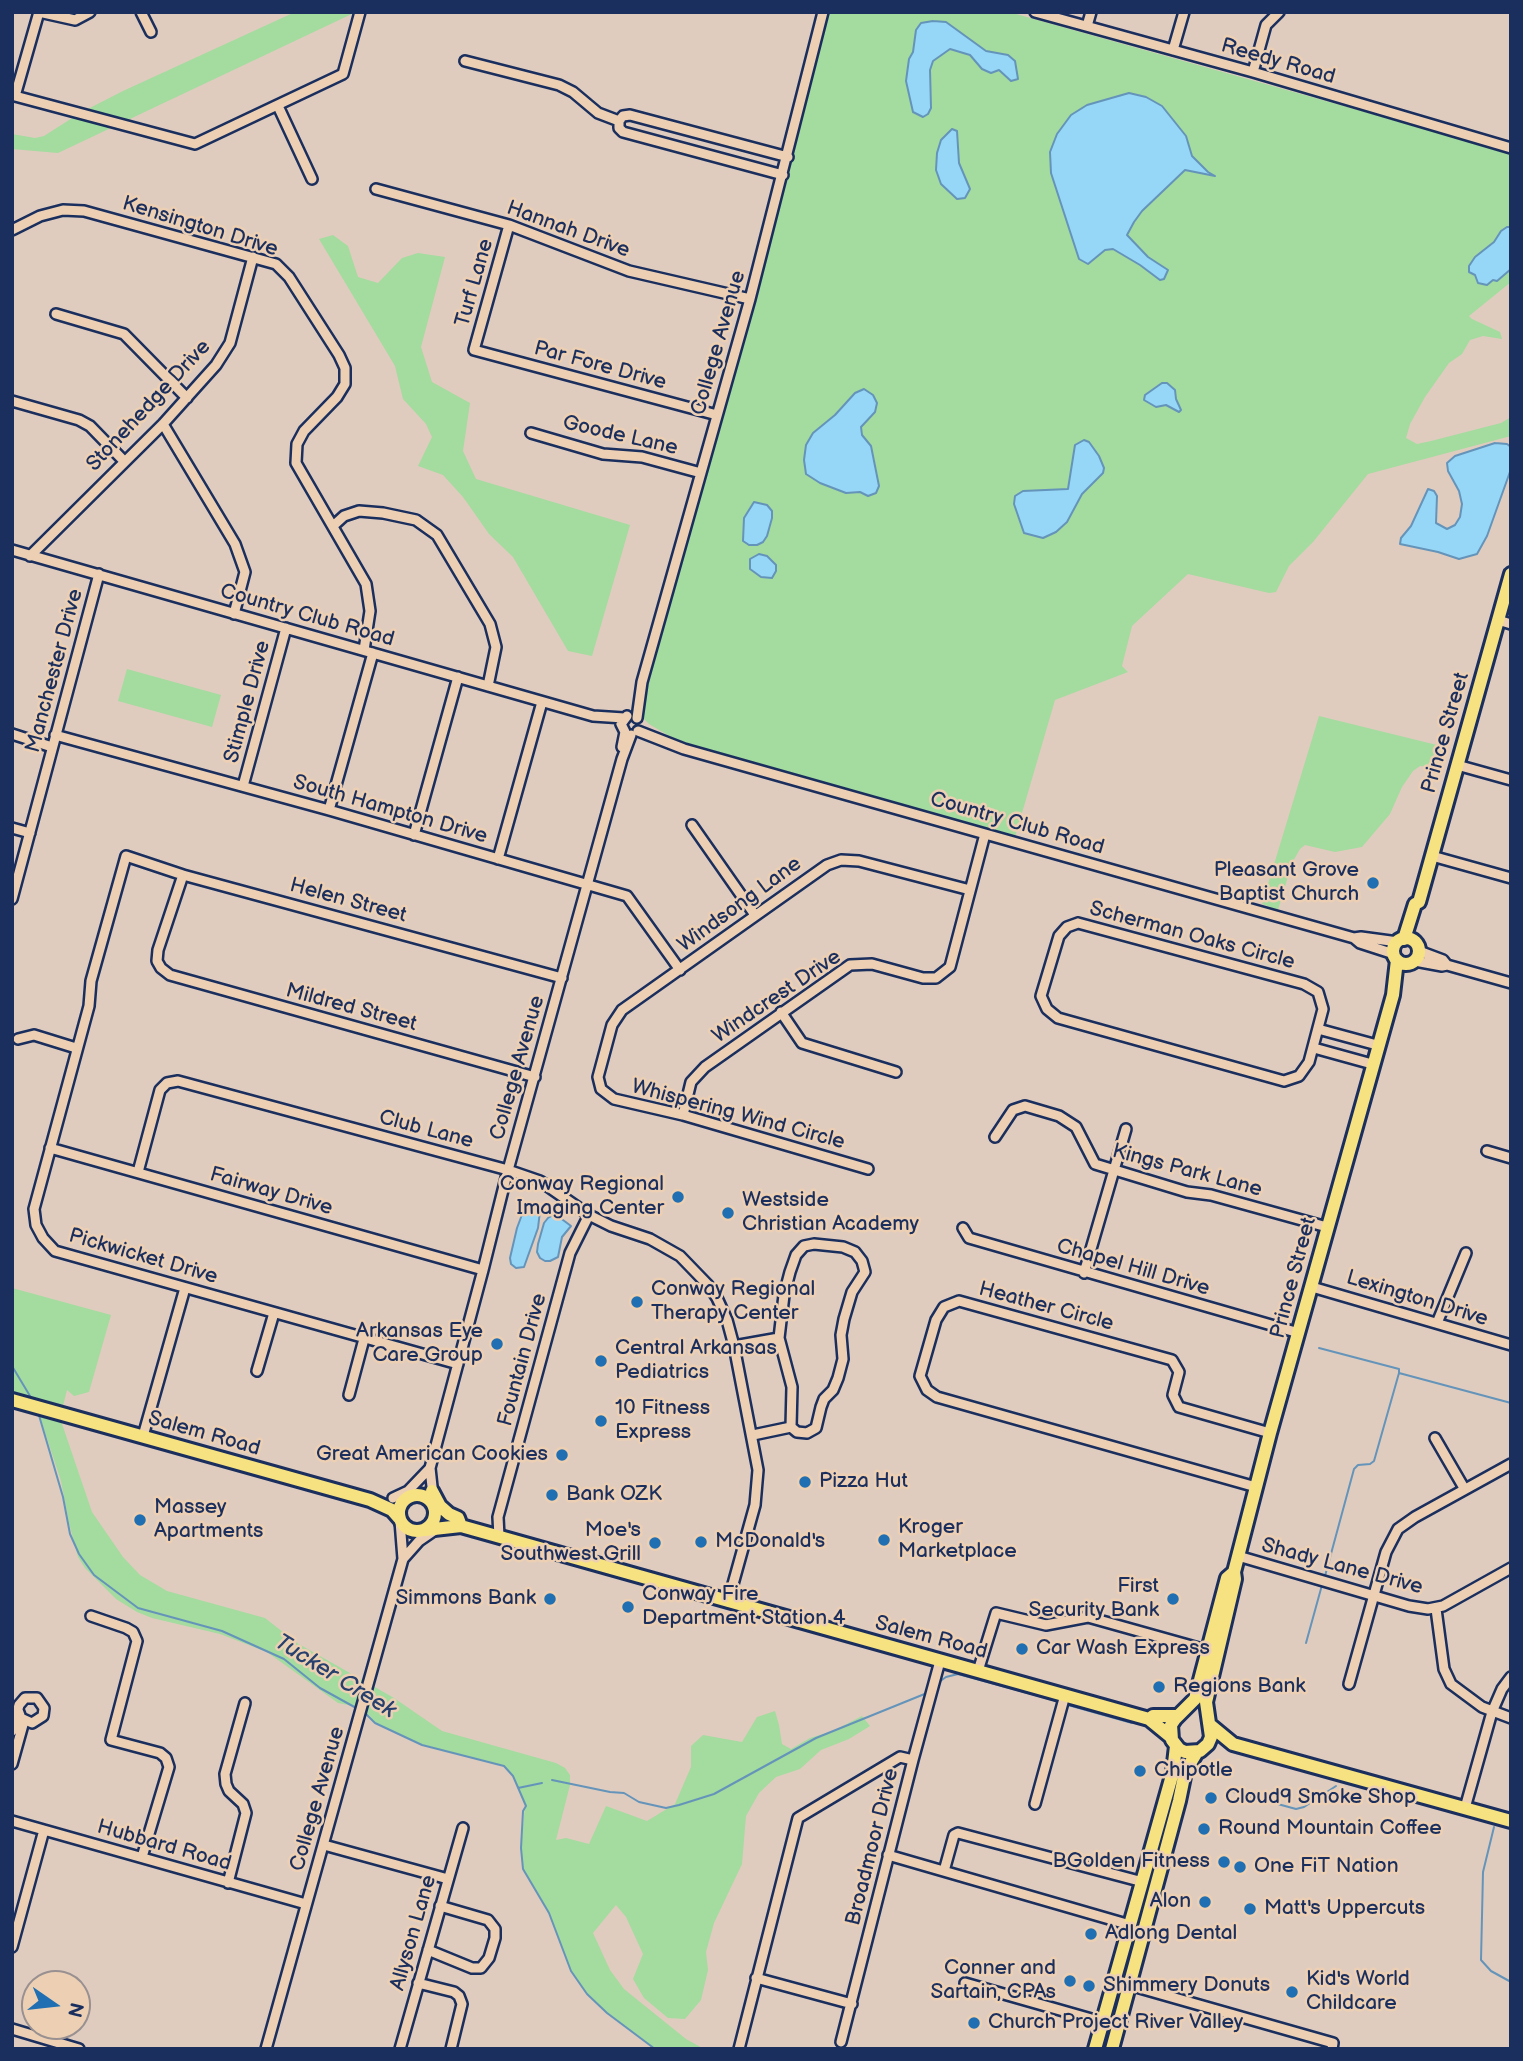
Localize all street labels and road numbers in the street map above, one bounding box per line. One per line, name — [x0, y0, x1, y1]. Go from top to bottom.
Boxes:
street label: Reedy Road — [1218, 34, 1338, 90]
street label: Kensington Drive — [119, 191, 281, 263]
street label: Hannah Drive — [503, 196, 633, 264]
street label: Turf Lane — [450, 236, 500, 330]
street label: College Avenue — [686, 268, 752, 418]
street label: Stonehedge Drive — [82, 335, 216, 477]
street label: Par Fore Drive — [531, 336, 669, 396]
street label: Goode Lane — [560, 411, 680, 461]
street label: Country Club Road — [217, 579, 397, 653]
street label: Manchester Drive — [21, 586, 89, 756]
street label: Stimple Drive — [220, 638, 276, 766]
street label: Prince Street — [1417, 670, 1475, 796]
street label: South Hampton Drive — [290, 770, 490, 850]
street label: Country Club Road — [927, 787, 1107, 861]
street label: Windsong Lane — [673, 852, 807, 958]
street label: Helen Street — [287, 873, 409, 929]
street label: Scherman Oaks Circle — [1087, 896, 1297, 976]
street label: Windcrest Drive — [708, 945, 846, 1049]
street label: Mildred Street — [283, 978, 419, 1038]
street label: College Avenue — [485, 993, 551, 1143]
street label: Whispering Wind Circle — [629, 1074, 847, 1156]
street label: Club Lane — [376, 1105, 476, 1155]
street label: Kings Park Lane — [1109, 1139, 1265, 1203]
street label: Fairway Drive — [207, 1162, 335, 1222]
street label: Prince Street — [1266, 1215, 1322, 1341]
street label: Pickwicket Drive — [66, 1224, 220, 1290]
street label: Chapel Hill Drive — [1054, 1234, 1212, 1302]
street label: Lexington Drive — [1343, 1265, 1491, 1333]
street label: Heather Circle — [976, 1277, 1116, 1337]
street label: Fountain Drive — [493, 1291, 553, 1429]
street label: Salem Road — [145, 1406, 263, 1462]
street label: Shady Lane Drive — [1259, 1533, 1425, 1601]
street label: Salem Road — [872, 1611, 990, 1665]
street label: College Avenue — [285, 1724, 351, 1874]
street label: Broadmoor Drive — [841, 1766, 905, 1928]
street label: Hubbard Road — [94, 1815, 234, 1877]
street label: Allyson Lane — [385, 1872, 443, 1994]

